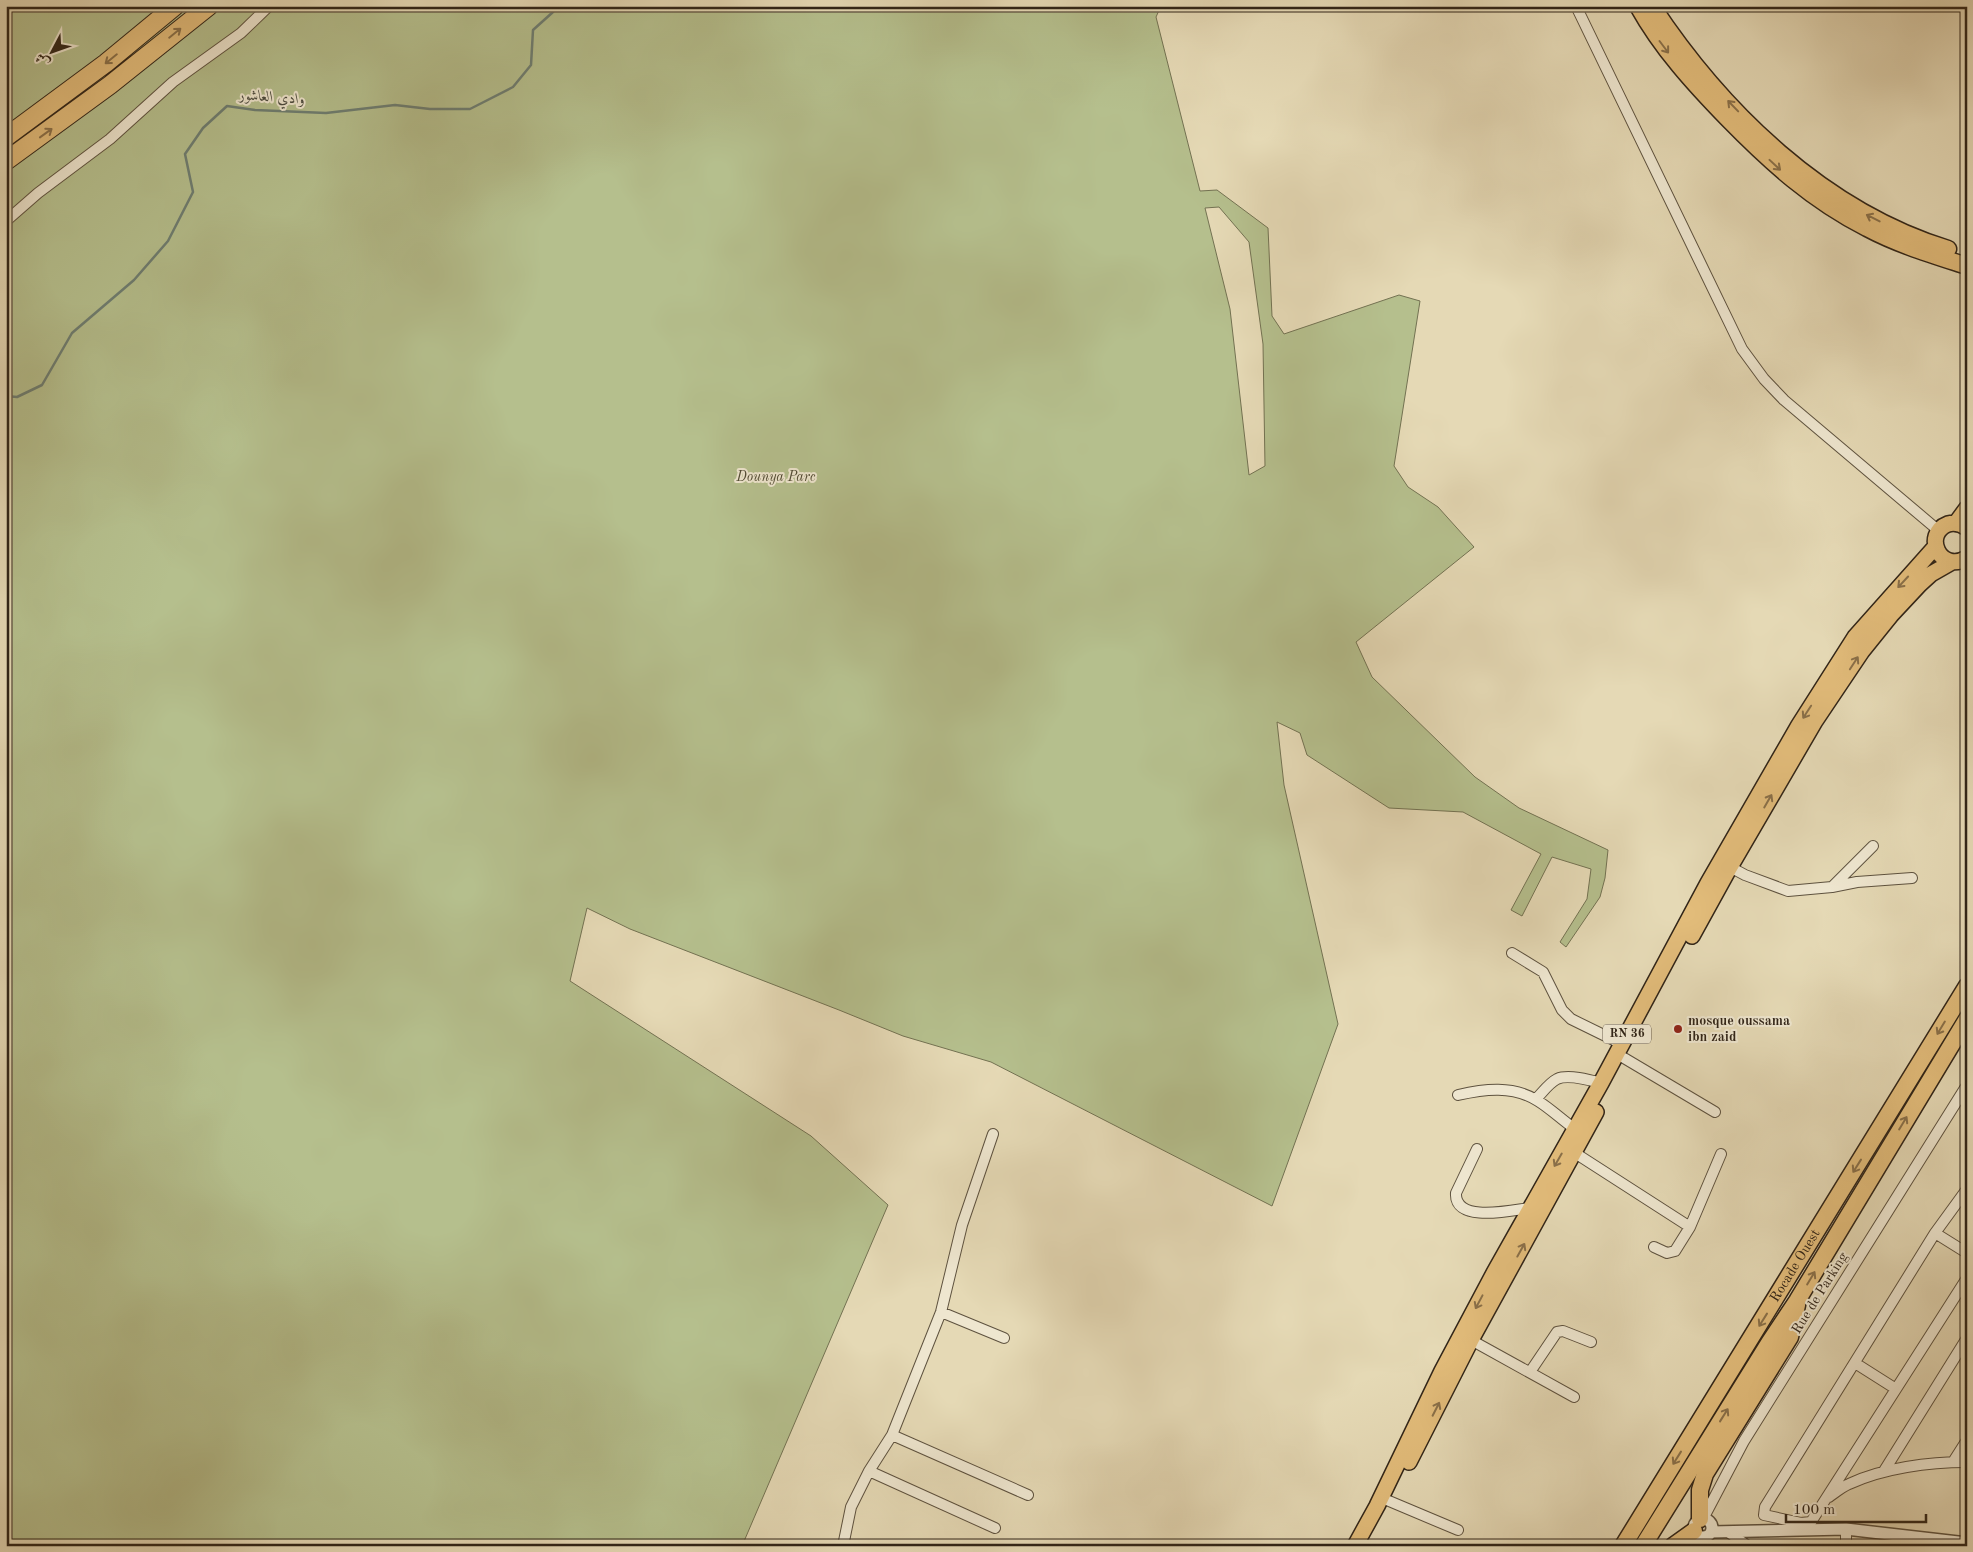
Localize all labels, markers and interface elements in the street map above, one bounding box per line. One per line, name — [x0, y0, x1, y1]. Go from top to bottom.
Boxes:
north arrow — [28, 28, 78, 78]
one-way arrow — [168, 28, 181, 39]
one-way arrow — [1659, 40, 1670, 53]
text: ش — [33, 50, 53, 70]
one-way arrow — [104, 54, 117, 65]
water label: وادي العاشور — [237, 88, 306, 111]
one-way arrow — [1727, 100, 1739, 113]
one-way arrow — [39, 128, 53, 138]
one-way arrow — [1769, 159, 1782, 171]
one-way arrow — [1866, 213, 1881, 222]
park label: Dounya Parc — [735, 470, 816, 485]
one-way arrow — [1897, 576, 1909, 589]
one-way arrow — [1849, 657, 1859, 671]
one-way arrow — [1801, 705, 1811, 719]
one-way arrow — [1764, 795, 1774, 809]
place label: mosque oussama ibn zaid — [1688, 1014, 1790, 1044]
one-way arrow — [1936, 1020, 1946, 1034]
marker: mosque oussama ibn zaid — [1672, 1023, 1684, 1035]
road number: RN 36 — [1603, 1024, 1651, 1044]
one-way arrow — [1899, 1117, 1909, 1131]
one-way arrow — [1552, 1153, 1562, 1167]
one-way arrow — [1852, 1159, 1862, 1173]
street label: Rocade Ouest — [1768, 1227, 1823, 1304]
one-way arrow — [1517, 1243, 1526, 1258]
street label: Rue de Parking — [1789, 1249, 1851, 1336]
one-way arrow — [1806, 1271, 1816, 1285]
one-way arrow — [1473, 1294, 1483, 1309]
one-way arrow — [1757, 1312, 1767, 1326]
one-way arrow — [1432, 1402, 1441, 1417]
one-way arrow — [1719, 1408, 1730, 1422]
one-way arrow — [1672, 1451, 1683, 1465]
scale bar — [1786, 1492, 1926, 1524]
text: 100 m — [1793, 1503, 1835, 1518]

